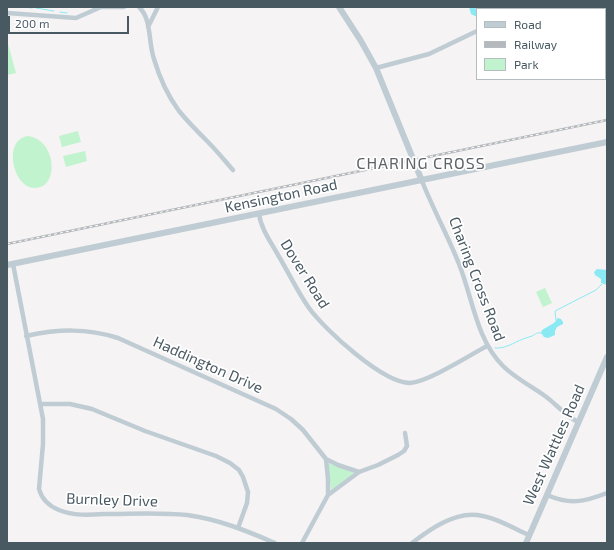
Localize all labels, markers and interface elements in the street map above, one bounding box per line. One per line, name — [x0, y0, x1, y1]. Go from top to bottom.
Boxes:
scale bar — [10, 8, 131, 34]
legend — [476, 8, 606, 80]
text: 200 m — [15, 16, 49, 30]
text: Road — [514, 17, 542, 31]
text: Railway — [514, 37, 557, 51]
text: Park — [514, 57, 539, 71]
district label: CHARING CROSS — [356, 154, 486, 174]
street label: Kensington Road — [223, 175, 339, 217]
street label: Charing Cross Road — [445, 214, 509, 344]
street label: Dover Road — [277, 236, 333, 312]
street label: Haddington Drive — [150, 333, 266, 397]
street label: West Wattles Road — [519, 382, 589, 508]
street label: Burnley Drive — [66, 489, 158, 511]

